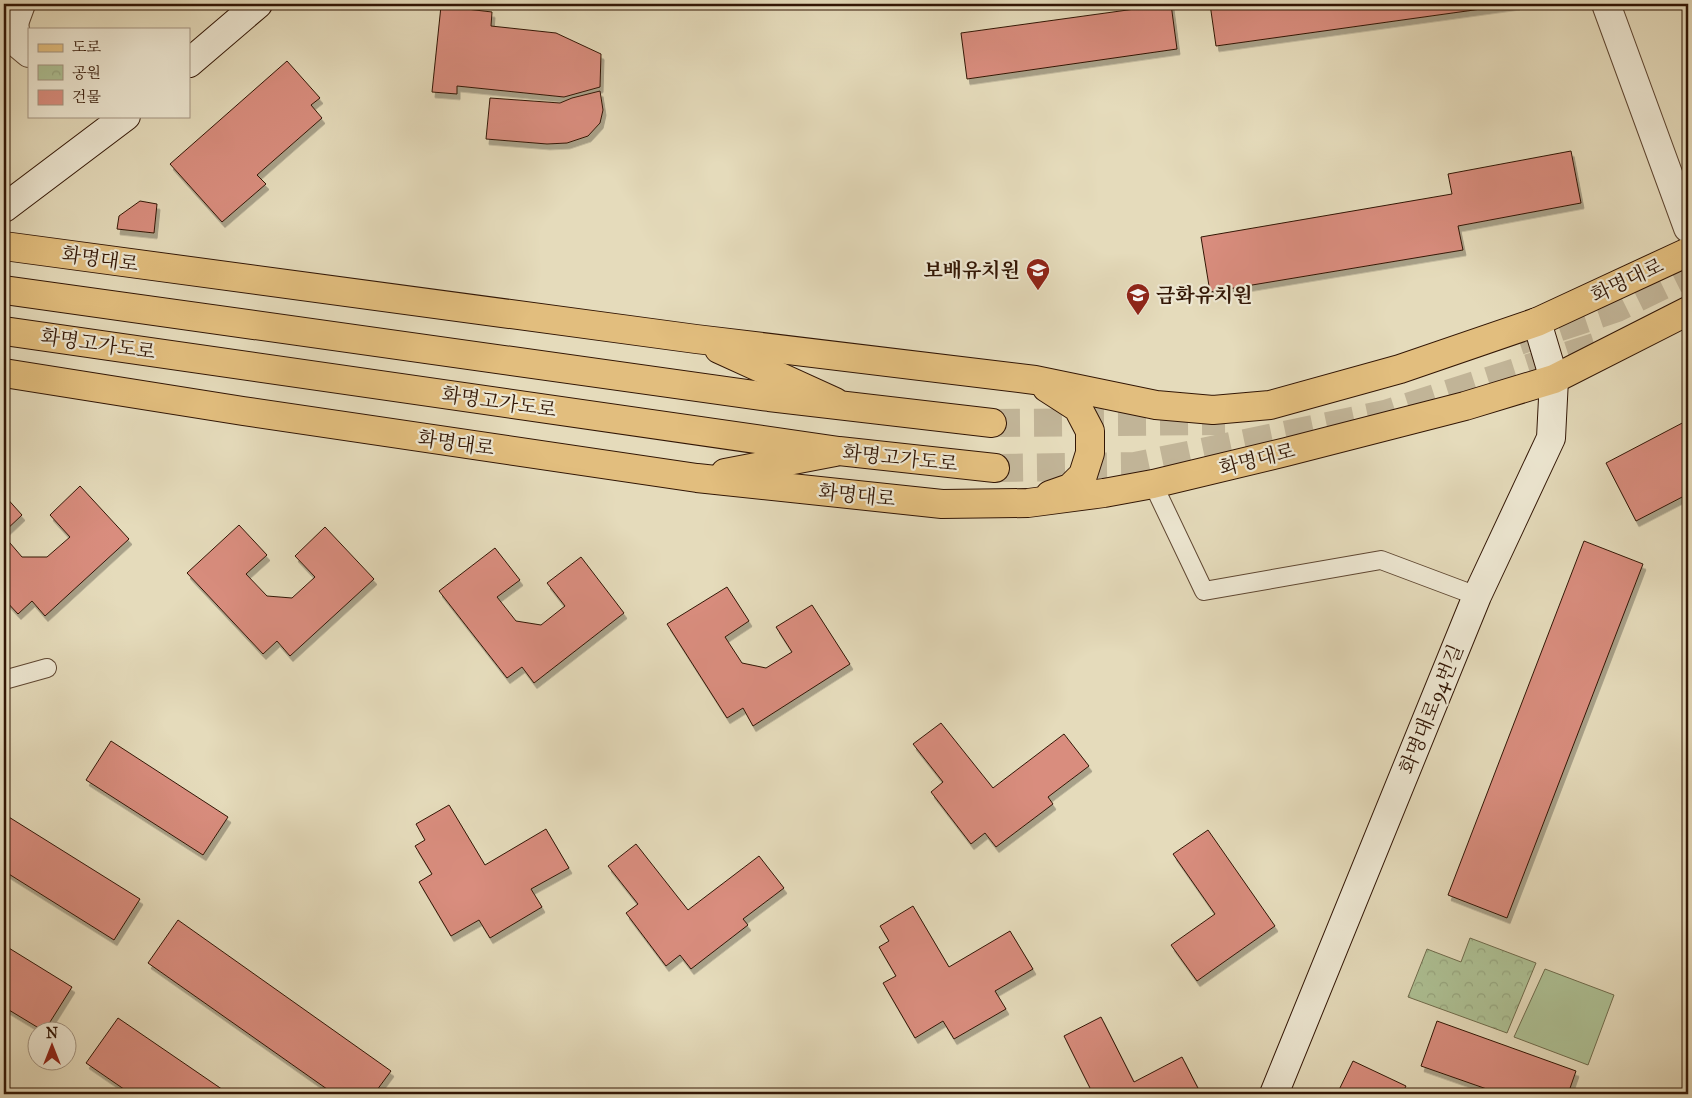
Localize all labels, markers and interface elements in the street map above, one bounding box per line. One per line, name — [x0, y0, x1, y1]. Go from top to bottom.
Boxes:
legend — [28, 28, 190, 118]
text: 도로 — [72, 38, 101, 56]
text: 공원 — [72, 64, 101, 82]
text: 건물 — [72, 88, 101, 106]
street label: 화명대로 — [60, 242, 140, 276]
street label: 화명대로 — [1587, 253, 1667, 307]
school or university icon: 보배유치원 — [1025, 257, 1051, 291]
place label: 보배유치원 — [923, 258, 1020, 282]
school or university icon: 금화유치원 — [1125, 282, 1151, 316]
place label: 금화유치원 — [1156, 283, 1253, 307]
street label: 화명고가도로 — [39, 324, 157, 364]
street label: 화명고가도로 — [440, 382, 558, 422]
street label: 화명대로 — [416, 426, 496, 460]
street label: 화명대로 — [1217, 438, 1297, 480]
street label: 화명고가도로 — [841, 440, 959, 476]
street label: 화명대로 — [817, 479, 897, 511]
street label: 화명대로94번길 — [1394, 641, 1468, 777]
north arrow — [28, 1020, 78, 1070]
text: N — [46, 1025, 58, 1042]

